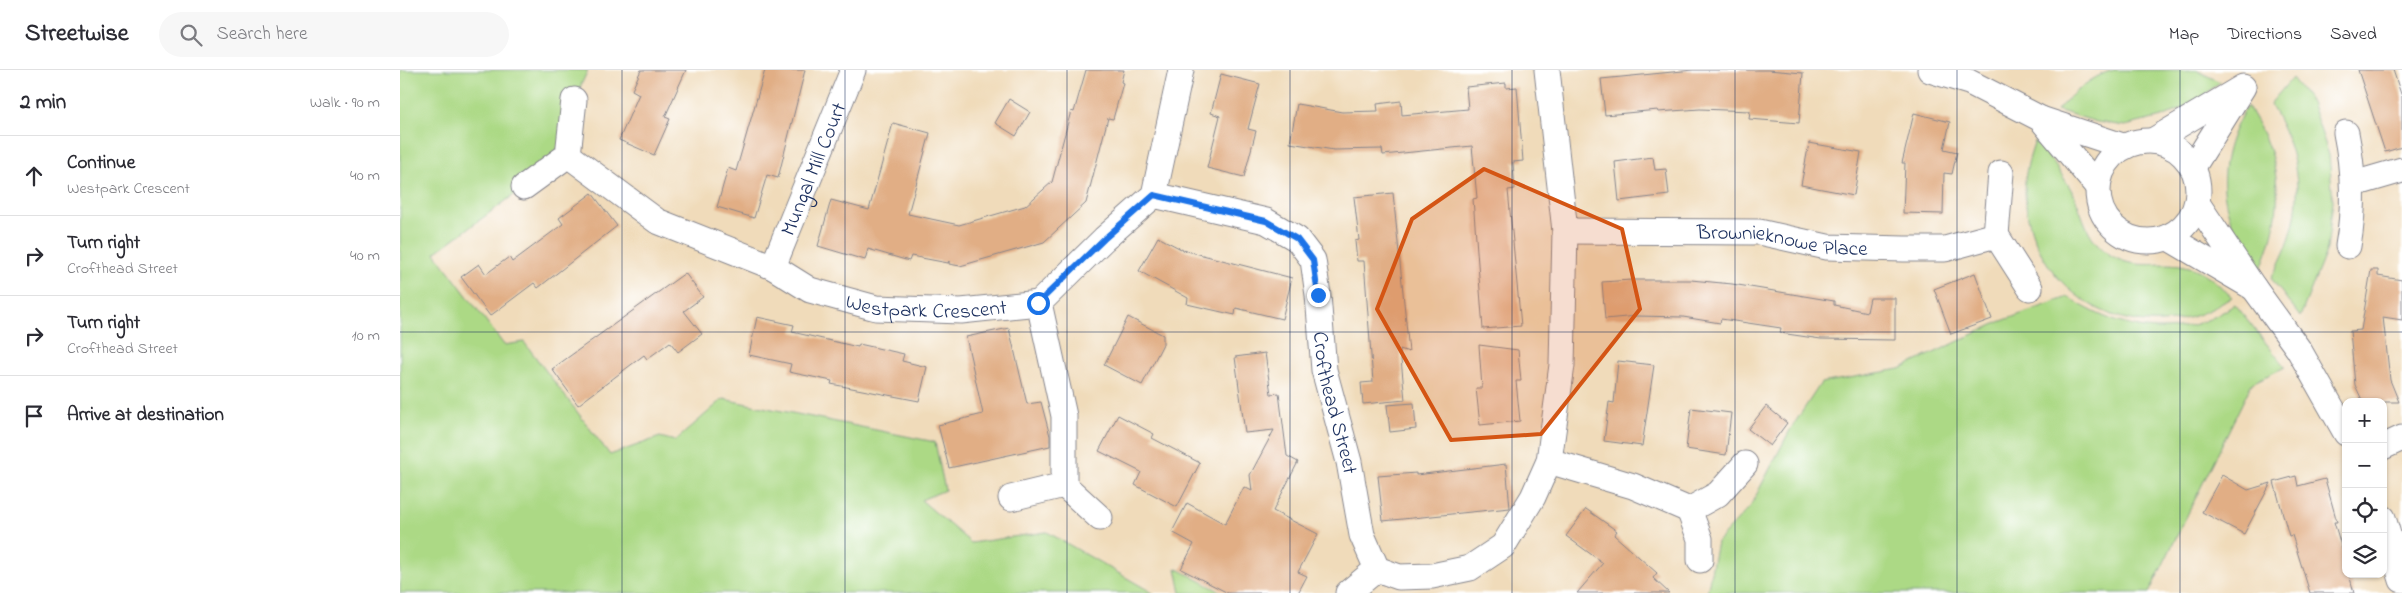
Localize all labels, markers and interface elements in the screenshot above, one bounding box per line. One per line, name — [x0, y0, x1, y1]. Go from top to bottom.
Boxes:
search box — [159, 12, 509, 57]
text: Streetwise — [25, 17, 129, 52]
icon: search — [177, 21, 205, 49]
text: Search here — [217, 21, 308, 48]
text: Map — [2169, 22, 2199, 48]
text: Directions — [2227, 22, 2302, 48]
text: Saved — [2330, 22, 2377, 48]
text: 2 min — [20, 88, 66, 118]
text: Walk · 90 m — [310, 91, 380, 115]
street label: Mungal Mill Court — [774, 98, 855, 241]
text: Continue — [67, 150, 135, 177]
icon: ahead — [20, 162, 48, 190]
text: 40 m — [350, 164, 380, 188]
text: Westpark Crescent — [67, 177, 190, 201]
street label: Brownieknowe Place — [1696, 219, 1868, 265]
text: Turn right — [67, 230, 140, 257]
icon: right — [20, 242, 48, 270]
text: 40 m — [350, 244, 380, 268]
text: Crofthead Street — [67, 257, 178, 281]
route end — [1307, 284, 1330, 307]
street label: Westpark Crescent — [842, 287, 1008, 328]
route start — [1027, 292, 1050, 315]
text: Turn right — [67, 310, 140, 337]
icon: right — [20, 322, 48, 350]
text: 10 m — [352, 324, 380, 348]
street label: Crofthead Street — [1304, 330, 1364, 477]
text: Crofthead Street — [67, 337, 178, 361]
map controls — [2342, 398, 2387, 578]
button: + — [2342, 398, 2387, 443]
icon: arrive — [20, 402, 48, 430]
text: Arrive at destination — [67, 402, 224, 429]
button: − — [2342, 443, 2387, 488]
button: locate — [2342, 488, 2387, 533]
button: layers — [2342, 533, 2387, 578]

